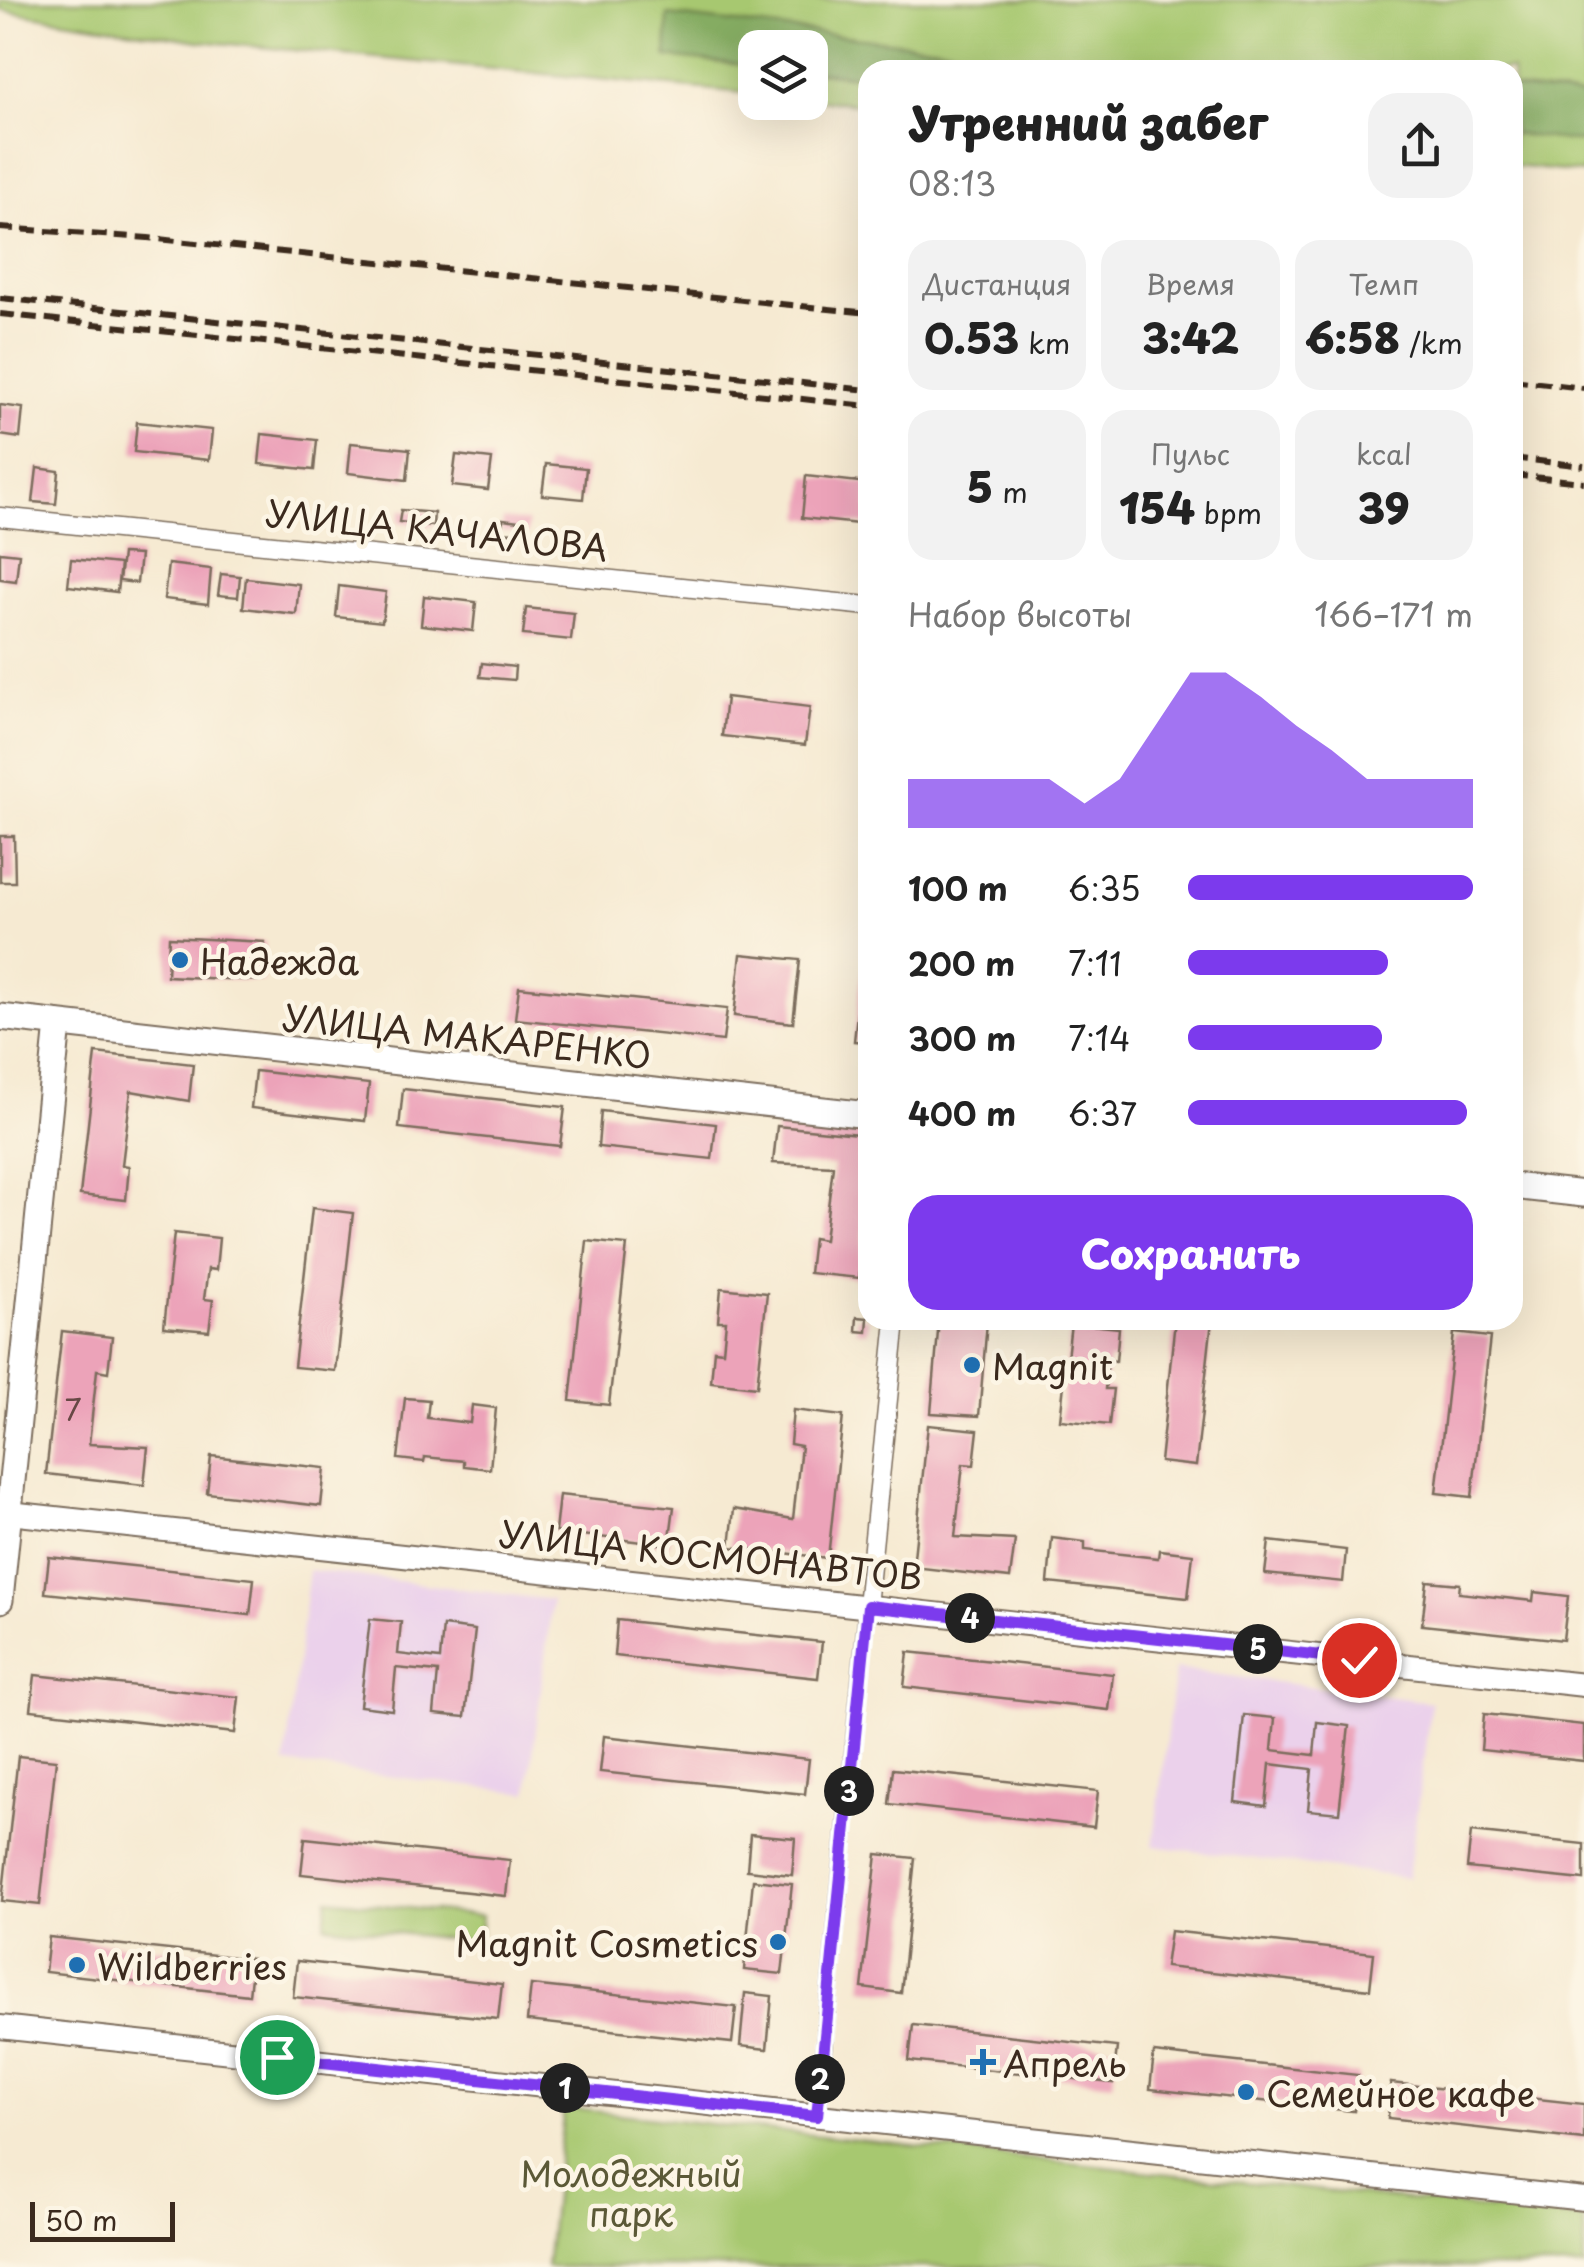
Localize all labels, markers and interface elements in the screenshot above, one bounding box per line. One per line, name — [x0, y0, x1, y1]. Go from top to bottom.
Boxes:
map controls — [738, 30, 828, 120]
button: layers — [738, 30, 828, 120]
text: Утренний забег — [908, 87, 1268, 155]
button: share — [1368, 93, 1473, 198]
text: 08:13 — [908, 159, 996, 207]
text: Дистанция — [923, 262, 1071, 305]
text: Время — [1146, 262, 1235, 305]
text: Темп — [1348, 262, 1419, 305]
text: 0.53 — [924, 305, 1019, 368]
text: 3:42 — [1142, 305, 1239, 368]
text: 6:58 — [1305, 305, 1400, 368]
text: km — [1019, 321, 1070, 364]
text: /km — [1400, 321, 1463, 364]
text: Пульс — [1151, 432, 1230, 475]
text: kcal — [1356, 432, 1412, 475]
text: 5 — [966, 454, 993, 517]
text: m — [993, 470, 1028, 513]
text: 154 — [1119, 475, 1195, 538]
text: 39 — [1358, 475, 1410, 538]
street label: УЛИЦА КАЧАЛОВА — [263, 485, 611, 573]
text: bpm — [1195, 491, 1262, 534]
text: Набор высоты — [908, 590, 1132, 638]
text: 166–171 m — [1314, 590, 1473, 638]
text: 100 m — [908, 864, 1008, 912]
text: 6:35 — [1068, 864, 1141, 912]
place label: Надежда — [200, 934, 359, 987]
text: 200 m — [908, 939, 1015, 987]
text: 7:11 — [1068, 939, 1122, 987]
marker: Надежда — [169, 949, 191, 971]
street label: УЛИЦА МАКАРЕНКО — [280, 989, 654, 1081]
text: 300 m — [908, 1014, 1016, 1062]
text: 7:14 — [1068, 1014, 1130, 1062]
text: 400 m — [908, 1089, 1016, 1137]
text: 6:37 — [1068, 1089, 1137, 1137]
button: Сохранить — [908, 1195, 1473, 1310]
place label: Magnit — [992, 1339, 1113, 1392]
marker: Magnit — [961, 1354, 983, 1376]
house number: 7 — [64, 1386, 82, 1431]
street label: УЛИЦА КОСМОНАВТОВ — [497, 1505, 925, 1603]
pin: 4 — [945, 1593, 995, 1643]
text: 4 — [960, 1596, 980, 1639]
pin — [1317, 1618, 1402, 1703]
pin: 5 — [1233, 1624, 1283, 1674]
text: 5 — [1249, 1627, 1267, 1670]
icon: check — [1332, 1633, 1387, 1688]
pin: 3 — [824, 1766, 874, 1816]
text: 3 — [840, 1769, 858, 1812]
place label: Magnit Cosmetics — [455, 1916, 758, 1969]
marker: Magnit Cosmetics — [767, 1931, 789, 1953]
place label: Wildberries — [97, 1939, 287, 1992]
marker: Wildberries — [66, 1954, 88, 1976]
pin — [235, 2015, 320, 2100]
icon: arrive — [250, 2030, 305, 2085]
place label: Апрель — [1003, 2036, 1126, 2089]
marker: Апрель — [972, 2051, 994, 2073]
pin: 2 — [795, 2054, 845, 2104]
text: 2 — [810, 2057, 830, 2100]
pin: 1 — [540, 2063, 590, 2113]
text: 1 — [558, 2066, 572, 2109]
place label: Семейное кафе — [1266, 2066, 1535, 2119]
marker: Семейное кафе — [1235, 2081, 1257, 2103]
park label: Молодежный парк — [520, 2146, 742, 2239]
scale bar — [30, 2197, 175, 2242]
text: 50 m — [45, 2198, 118, 2241]

